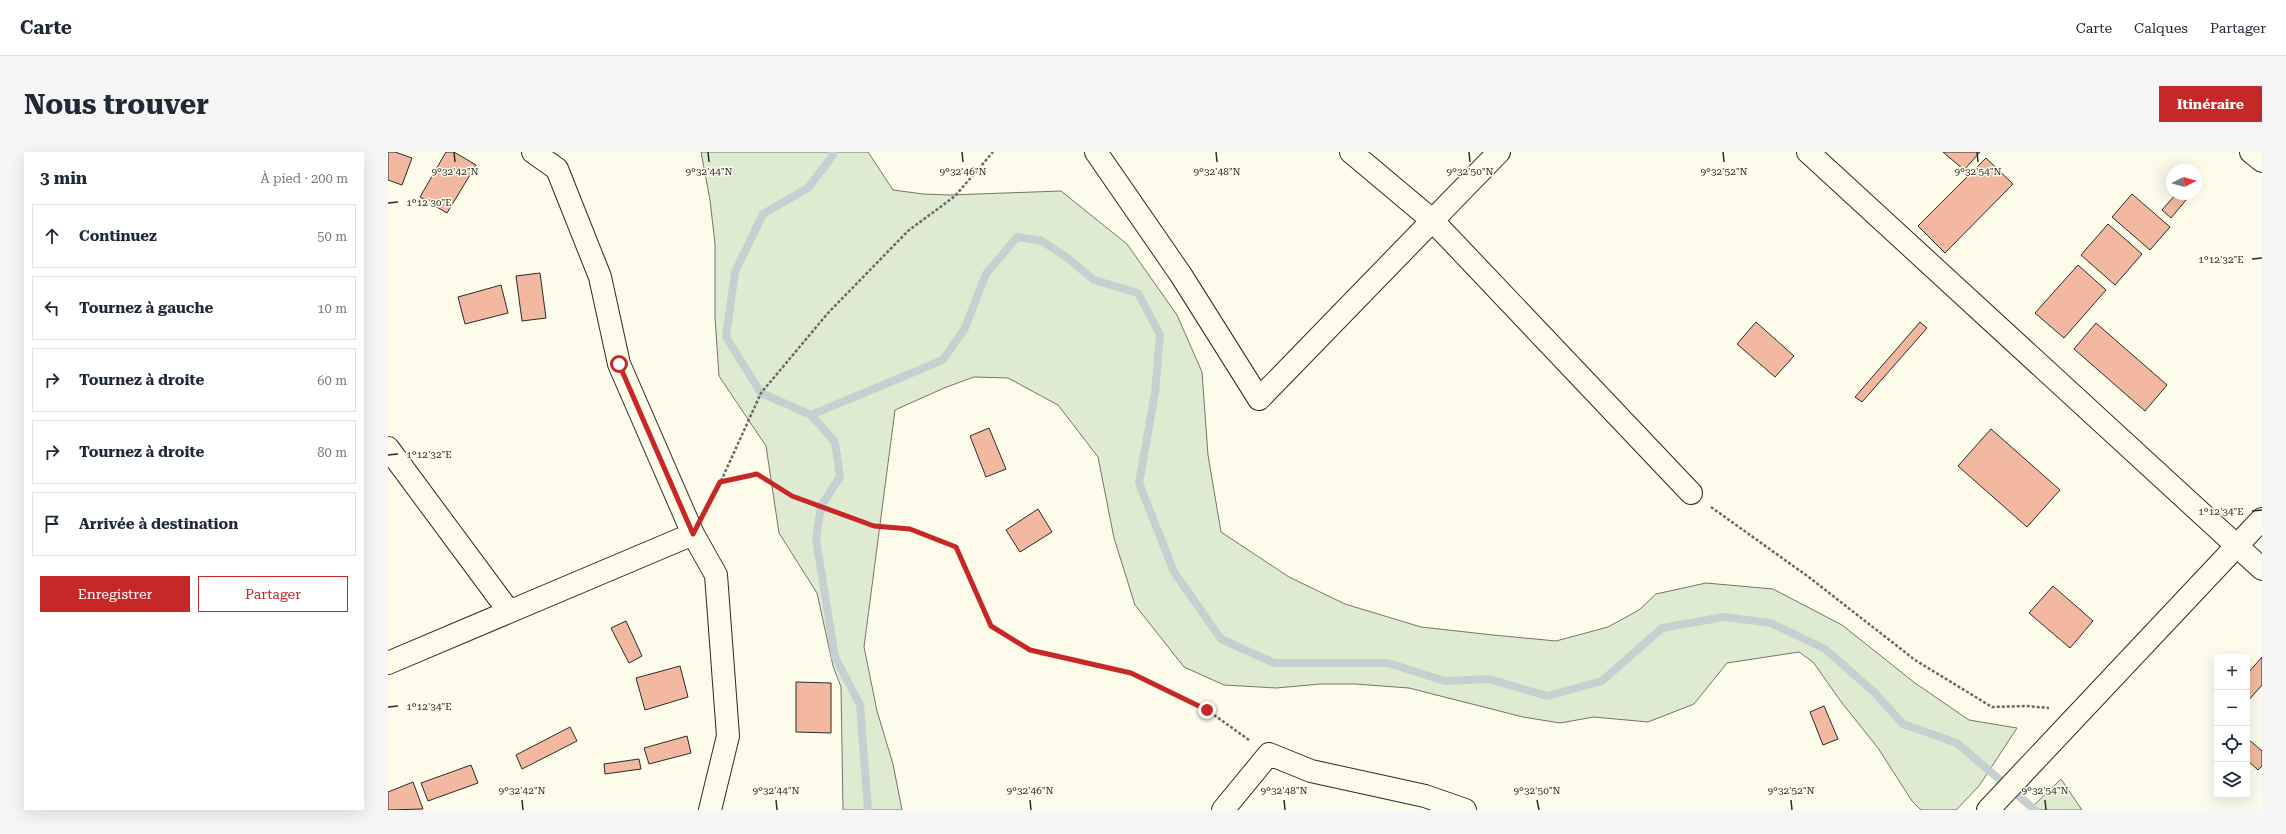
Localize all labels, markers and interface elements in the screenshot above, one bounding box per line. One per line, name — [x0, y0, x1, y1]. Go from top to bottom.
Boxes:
text: Carte — [20, 16, 72, 39]
text: Carte — [2076, 20, 2112, 36]
text: Calques — [2134, 20, 2188, 36]
text: Partager — [2210, 20, 2266, 36]
button: Itinéraire — [2159, 86, 2262, 122]
text: Nous trouver — [24, 88, 209, 121]
north arrow — [2166, 164, 2202, 200]
text: 9°32'42"N — [431, 166, 479, 177]
text: 9°32'44"N — [685, 166, 733, 177]
text: 9°32'46"N — [939, 166, 987, 177]
text: 9°32'48"N — [1193, 166, 1241, 177]
text: 9°32'50"N — [1446, 166, 1494, 177]
text: 9°32'52"N — [1700, 166, 1748, 177]
text: 9°32'54"N — [1954, 166, 2002, 177]
text: 3 min — [40, 168, 87, 188]
text: À pied · 200 m — [261, 171, 348, 186]
text: 1°12'30"E — [406, 197, 452, 208]
icon: ahead — [41, 225, 63, 247]
text: Continuez — [79, 227, 157, 245]
text: 50 m — [317, 229, 347, 244]
text: 1°12'32"E — [2198, 254, 2244, 265]
icon: left — [41, 297, 63, 319]
text: Tournez à gauche — [79, 299, 213, 317]
text: 10 m — [317, 301, 347, 316]
route start — [610, 355, 628, 373]
icon: right — [41, 369, 63, 391]
text: Tournez à droite — [79, 371, 204, 389]
text: 60 m — [317, 373, 347, 388]
icon: right — [41, 441, 63, 463]
text: Tournez à droite — [79, 443, 204, 461]
text: 80 m — [317, 445, 347, 460]
text: 1°12'32"E — [406, 449, 452, 460]
text: 1°12'34"E — [2198, 506, 2244, 517]
icon: arrive — [41, 513, 63, 535]
text: Arrivée à destination — [79, 515, 238, 533]
button: Enregistrer — [40, 576, 190, 612]
button: Partager — [198, 576, 348, 612]
map controls — [2214, 654, 2250, 798]
button: + — [2214, 654, 2250, 690]
button: − — [2214, 690, 2250, 726]
text: 1°12'34"E — [406, 701, 452, 712]
route end — [1198, 701, 1216, 719]
button: locate — [2214, 726, 2250, 762]
button: layers — [2214, 762, 2250, 798]
text: 9°32'42"N — [498, 785, 546, 796]
text: 9°32'44"N — [752, 785, 800, 796]
text: 9°32'46"N — [1006, 785, 1054, 796]
text: 9°32'48"N — [1260, 785, 1308, 796]
text: 9°32'50"N — [1513, 785, 1561, 796]
text: 9°32'52"N — [1767, 785, 1815, 796]
text: 9°32'54"N — [2021, 785, 2069, 796]

